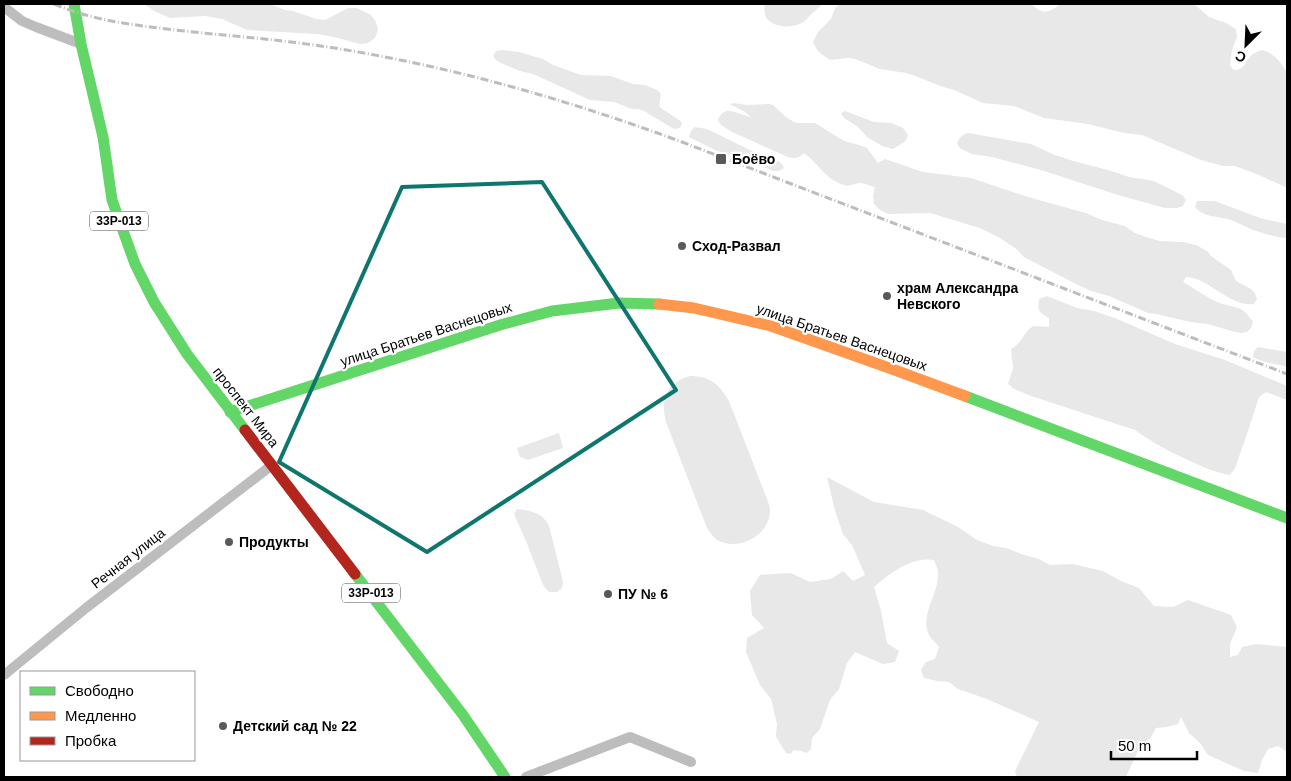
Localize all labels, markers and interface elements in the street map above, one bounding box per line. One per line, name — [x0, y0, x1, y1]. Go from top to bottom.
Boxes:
north arrow — [1221, 20, 1271, 70]
text: С — [1233, 48, 1249, 66]
place label: Боёво — [732, 151, 775, 167]
marker: Боёво — [714, 152, 728, 166]
road number: 33Р-013 — [90, 212, 148, 230]
place label: Сход-Развал — [692, 238, 781, 254]
marker: Сход-Развал — [676, 240, 688, 252]
place label: храм Александра Невского — [897, 280, 1018, 312]
marker: храм Александра Невского — [881, 290, 893, 302]
street label: улица Братьев Васнецовых — [338, 299, 514, 369]
street label: улица Братьев Васнецовых — [755, 300, 929, 374]
street label: проспект Мира — [210, 364, 282, 450]
street label: Речная улица — [88, 524, 168, 592]
place label: Продукты — [239, 534, 309, 550]
marker: Продукты — [223, 536, 235, 548]
road number: 33Р-013 — [342, 584, 400, 602]
place label: ПУ № 6 — [618, 586, 668, 602]
marker: ПУ № 6 — [602, 588, 614, 600]
legend — [20, 671, 195, 761]
text: Свободно — [65, 682, 134, 699]
text: Медленно — [65, 707, 136, 724]
place label: Детский сад № 22 — [233, 718, 357, 734]
marker: Детский сад № 22 — [217, 720, 229, 732]
scale bar — [1111, 728, 1197, 760]
text: Пробка — [65, 732, 117, 749]
text: 50 m — [1118, 737, 1151, 754]

